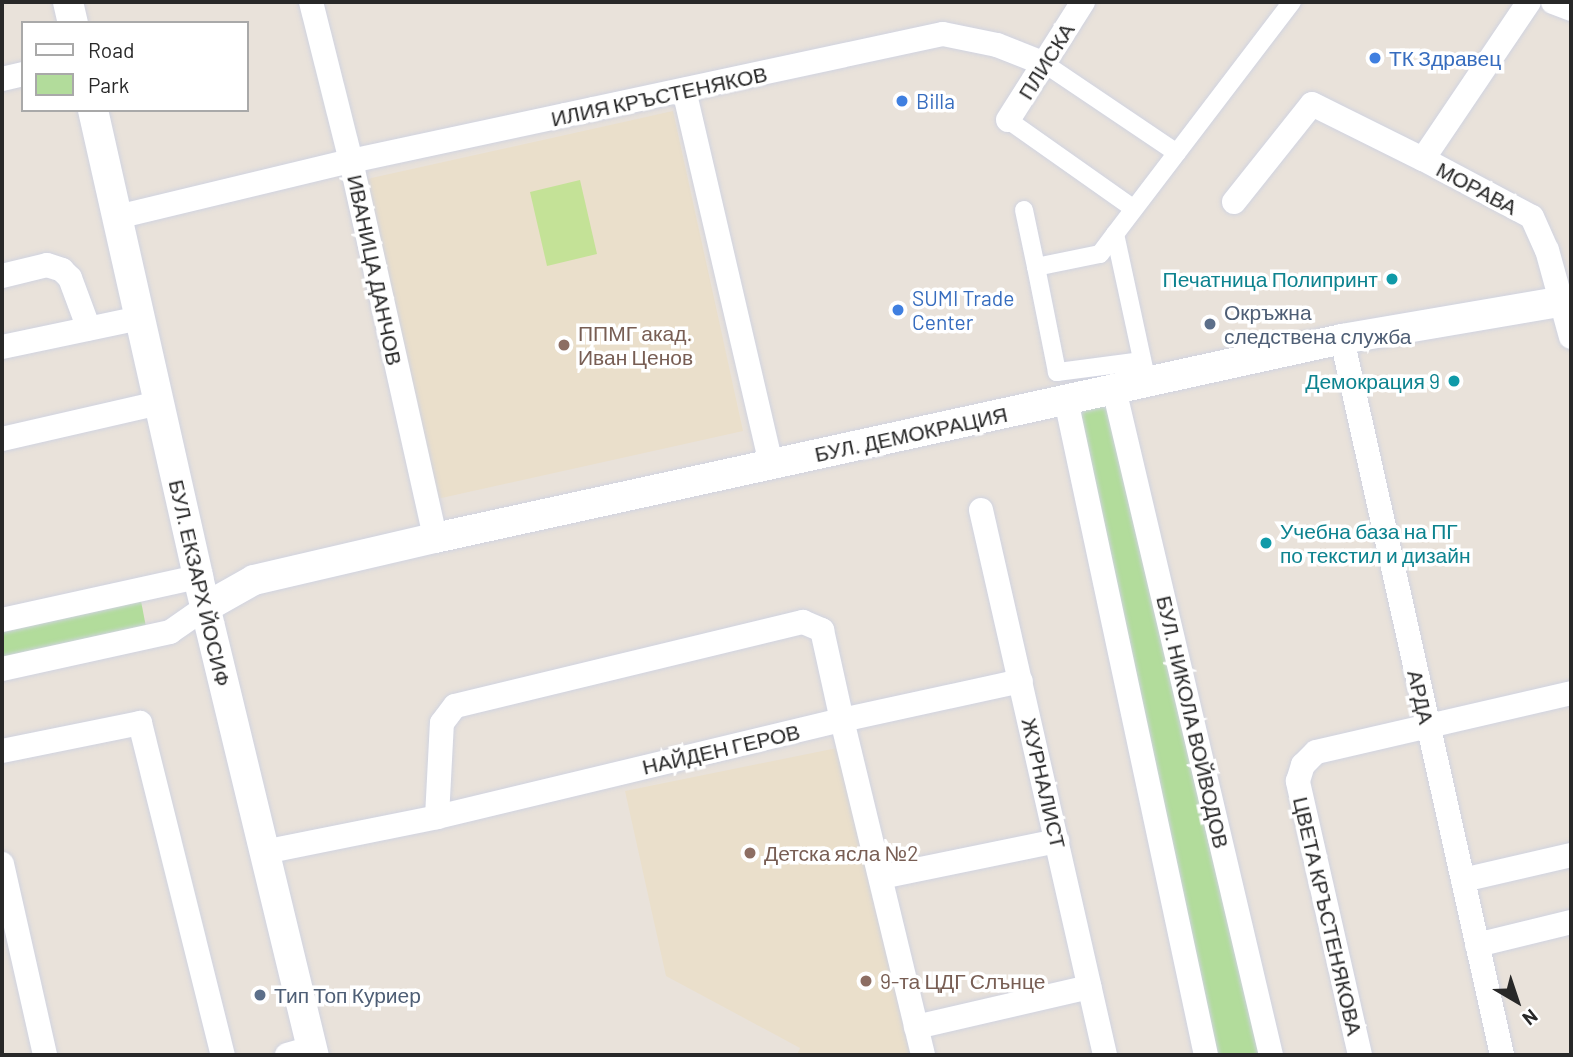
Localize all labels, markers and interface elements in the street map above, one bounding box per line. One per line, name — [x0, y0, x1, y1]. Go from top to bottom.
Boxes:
street label: ПЛИСКА — [1013, 18, 1079, 104]
legend — [21, 21, 248, 112]
text: Road — [88, 37, 134, 62]
place label: ТК Здравец — [1389, 45, 1501, 71]
marker: ТК Здравец — [1367, 50, 1383, 66]
street label: ИЛИЯ КРЪСТЕНЯКОВ — [549, 61, 769, 131]
text: Park — [88, 72, 129, 97]
place label: Billa — [916, 88, 955, 114]
marker: Billa — [894, 93, 910, 109]
street label: МОРАВА — [1432, 156, 1522, 220]
street label: ИВАНИЦА ДАНЧОВ — [342, 172, 408, 368]
place label: Печатница Полипринт — [1163, 266, 1378, 292]
marker: Печатница Полипринт — [1384, 271, 1400, 287]
place label: SUMI Trade Center — [912, 285, 1014, 335]
place label: Окръжна следствена служба — [1224, 299, 1411, 349]
marker: SUMI Trade Center — [890, 302, 906, 318]
marker: Окръжна следствена служба — [1202, 316, 1218, 332]
place label: ППМГ акад. Иван Ценов — [578, 320, 693, 370]
marker: ППМГ акад. Иван Ценов — [556, 337, 572, 353]
place label: Демокрация 9 — [1305, 368, 1440, 394]
marker: Демокрация 9 — [1446, 373, 1462, 389]
street label: БУЛ. ДЕМОКРАЦИЯ — [812, 401, 1010, 467]
street label: БУЛ. ЕКЗАРХ ЙОСИФ — [164, 477, 236, 689]
place label: Учебна база на ПГ по текстил и дизайн — [1280, 518, 1471, 568]
marker: Учебна база на ПГ по текстил и дизайн — [1258, 535, 1274, 551]
street label: БУЛ. НИКОЛА ВОЙВОДОВ — [1152, 593, 1234, 851]
street label: АРДА — [1403, 667, 1439, 727]
street label: ЖУРНАЛИСТ — [1017, 715, 1071, 851]
street label: НАЙДЕН ГЕРОВ — [640, 719, 802, 779]
street label: ЦВЕТА КРЪСТЕНЯКОВА — [1288, 794, 1368, 1038]
place label: Детска ясла №2 — [764, 840, 918, 866]
marker: Детска ясла №2 — [742, 845, 758, 861]
north arrow — [1482, 966, 1552, 1036]
place label: 9-та ЦДГ Слънце — [880, 968, 1045, 994]
marker: 9-та ЦДГ Слънце — [858, 973, 874, 989]
place label: Тип Топ Куриер — [274, 982, 421, 1008]
marker: Тип Топ Куриер — [252, 987, 268, 1003]
text: N — [1518, 1005, 1543, 1031]

